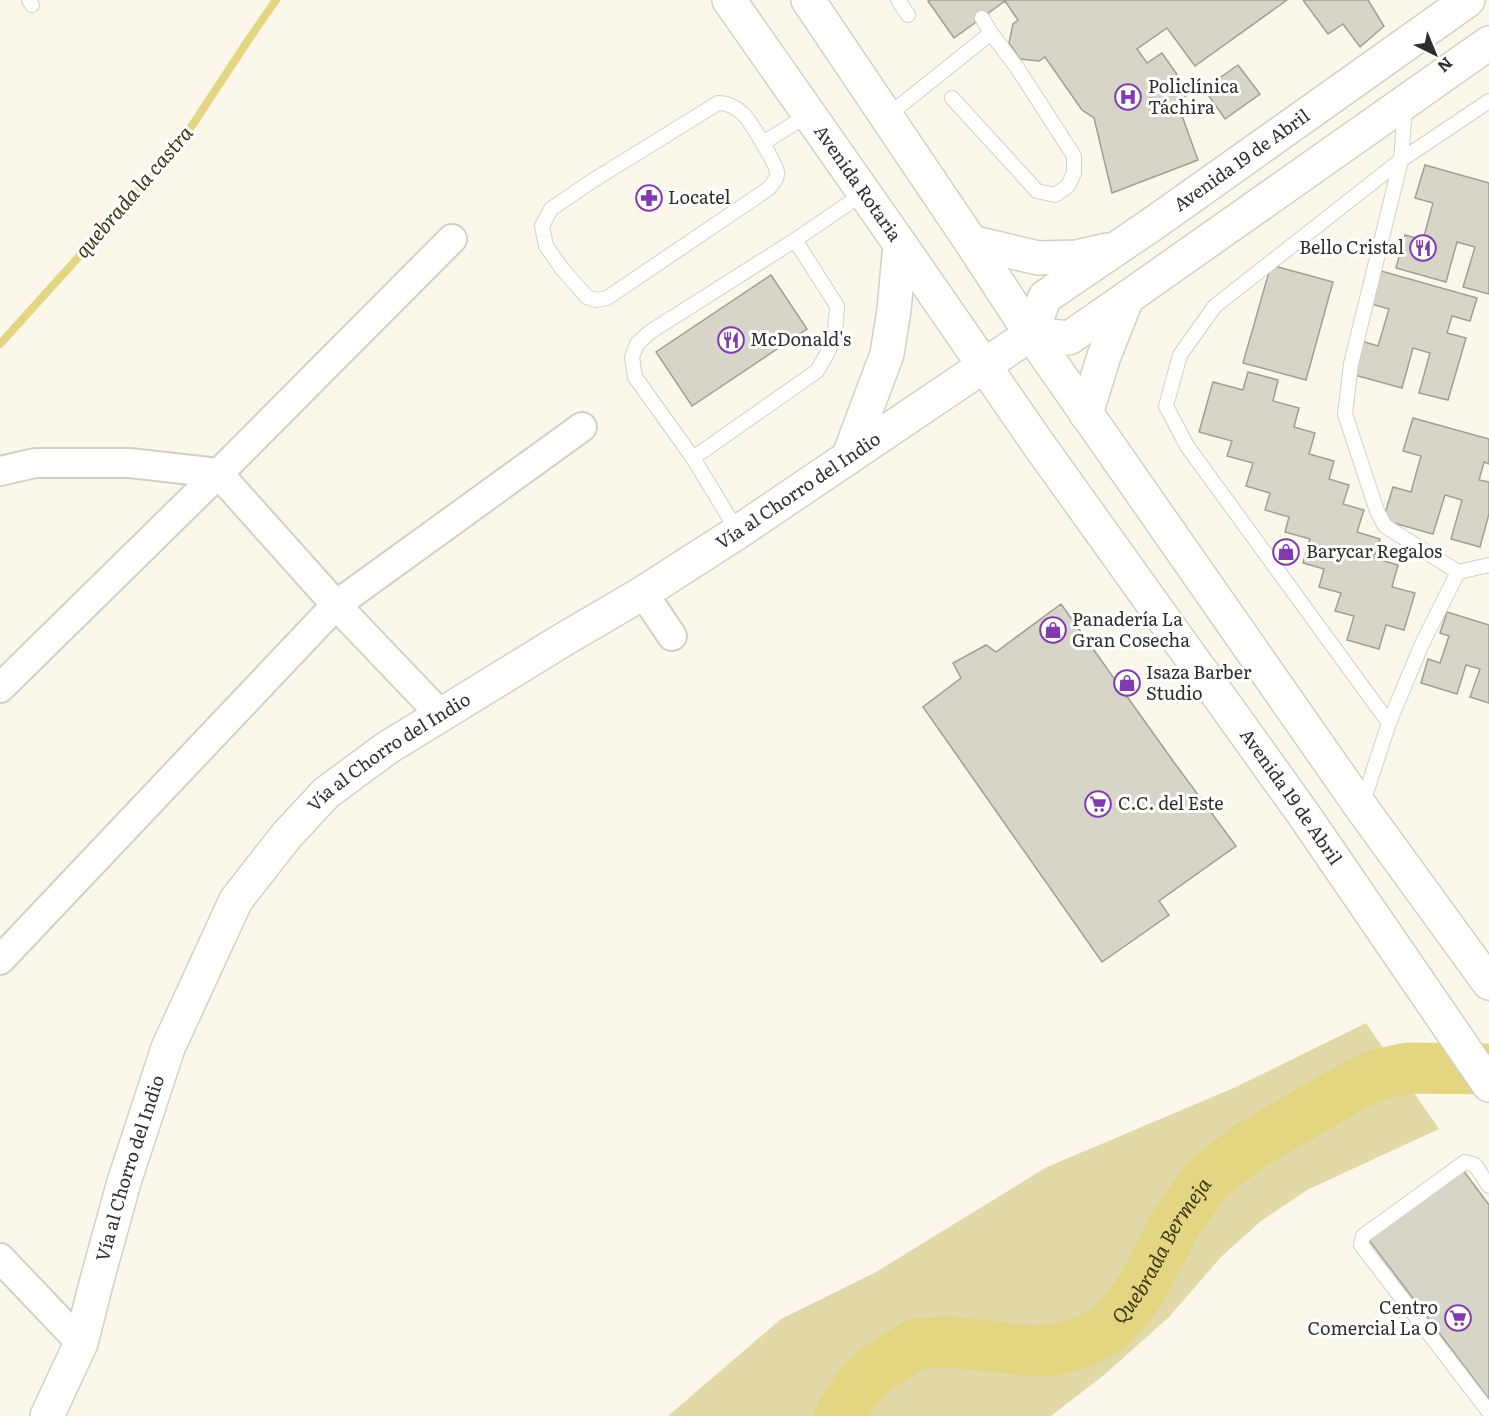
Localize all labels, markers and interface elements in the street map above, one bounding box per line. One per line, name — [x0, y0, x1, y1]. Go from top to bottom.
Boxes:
north arrow — [1405, 24, 1465, 84]
text: N — [1433, 52, 1459, 79]
place label: Policlínica Táchira — [1148, 72, 1239, 120]
hospital icon: Policlínica Táchira — [1113, 82, 1143, 112]
street label: Avenida 19 de Abril — [1167, 102, 1315, 217]
water label: quebrada la castra — [66, 117, 199, 263]
street label: Avenida Rotaria — [808, 119, 909, 247]
pharmacy icon: Locatel — [634, 183, 664, 213]
place label: Locatel — [668, 183, 730, 210]
place label: Bello Cristal — [1299, 233, 1404, 260]
restaurant icon: Bello Cristal — [1408, 233, 1438, 263]
restaurant icon: McDonald's — [716, 325, 746, 355]
place label: McDonald's — [750, 325, 851, 352]
street label: Vía al Chorro del Indio — [710, 424, 885, 555]
shop icon: Barycar Regalos — [1271, 537, 1301, 567]
place label: Barycar Regalos — [1306, 537, 1442, 564]
place label: Panadería La Gran Cosecha — [1072, 605, 1190, 653]
shop icon: Panadería La Gran Cosecha — [1038, 615, 1068, 645]
place label: Isaza Barber Studio — [1146, 658, 1252, 706]
shop icon: Isaza Barber Studio — [1112, 668, 1142, 698]
street label: Vía al Chorro del Indio — [300, 685, 475, 817]
street label: Avenida 19 de Abril — [1234, 722, 1349, 870]
supermarket icon: C.C. del Este — [1083, 789, 1113, 819]
place label: C.C. del Este — [1118, 789, 1224, 816]
street label: Vía al Chorro del Indio — [88, 1071, 170, 1264]
water label: Quebrada Bermeja — [1104, 1170, 1217, 1330]
place label: Centro Comercial La O — [1307, 1293, 1438, 1341]
supermarket icon: Centro Comercial La O — [1443, 1303, 1473, 1333]

